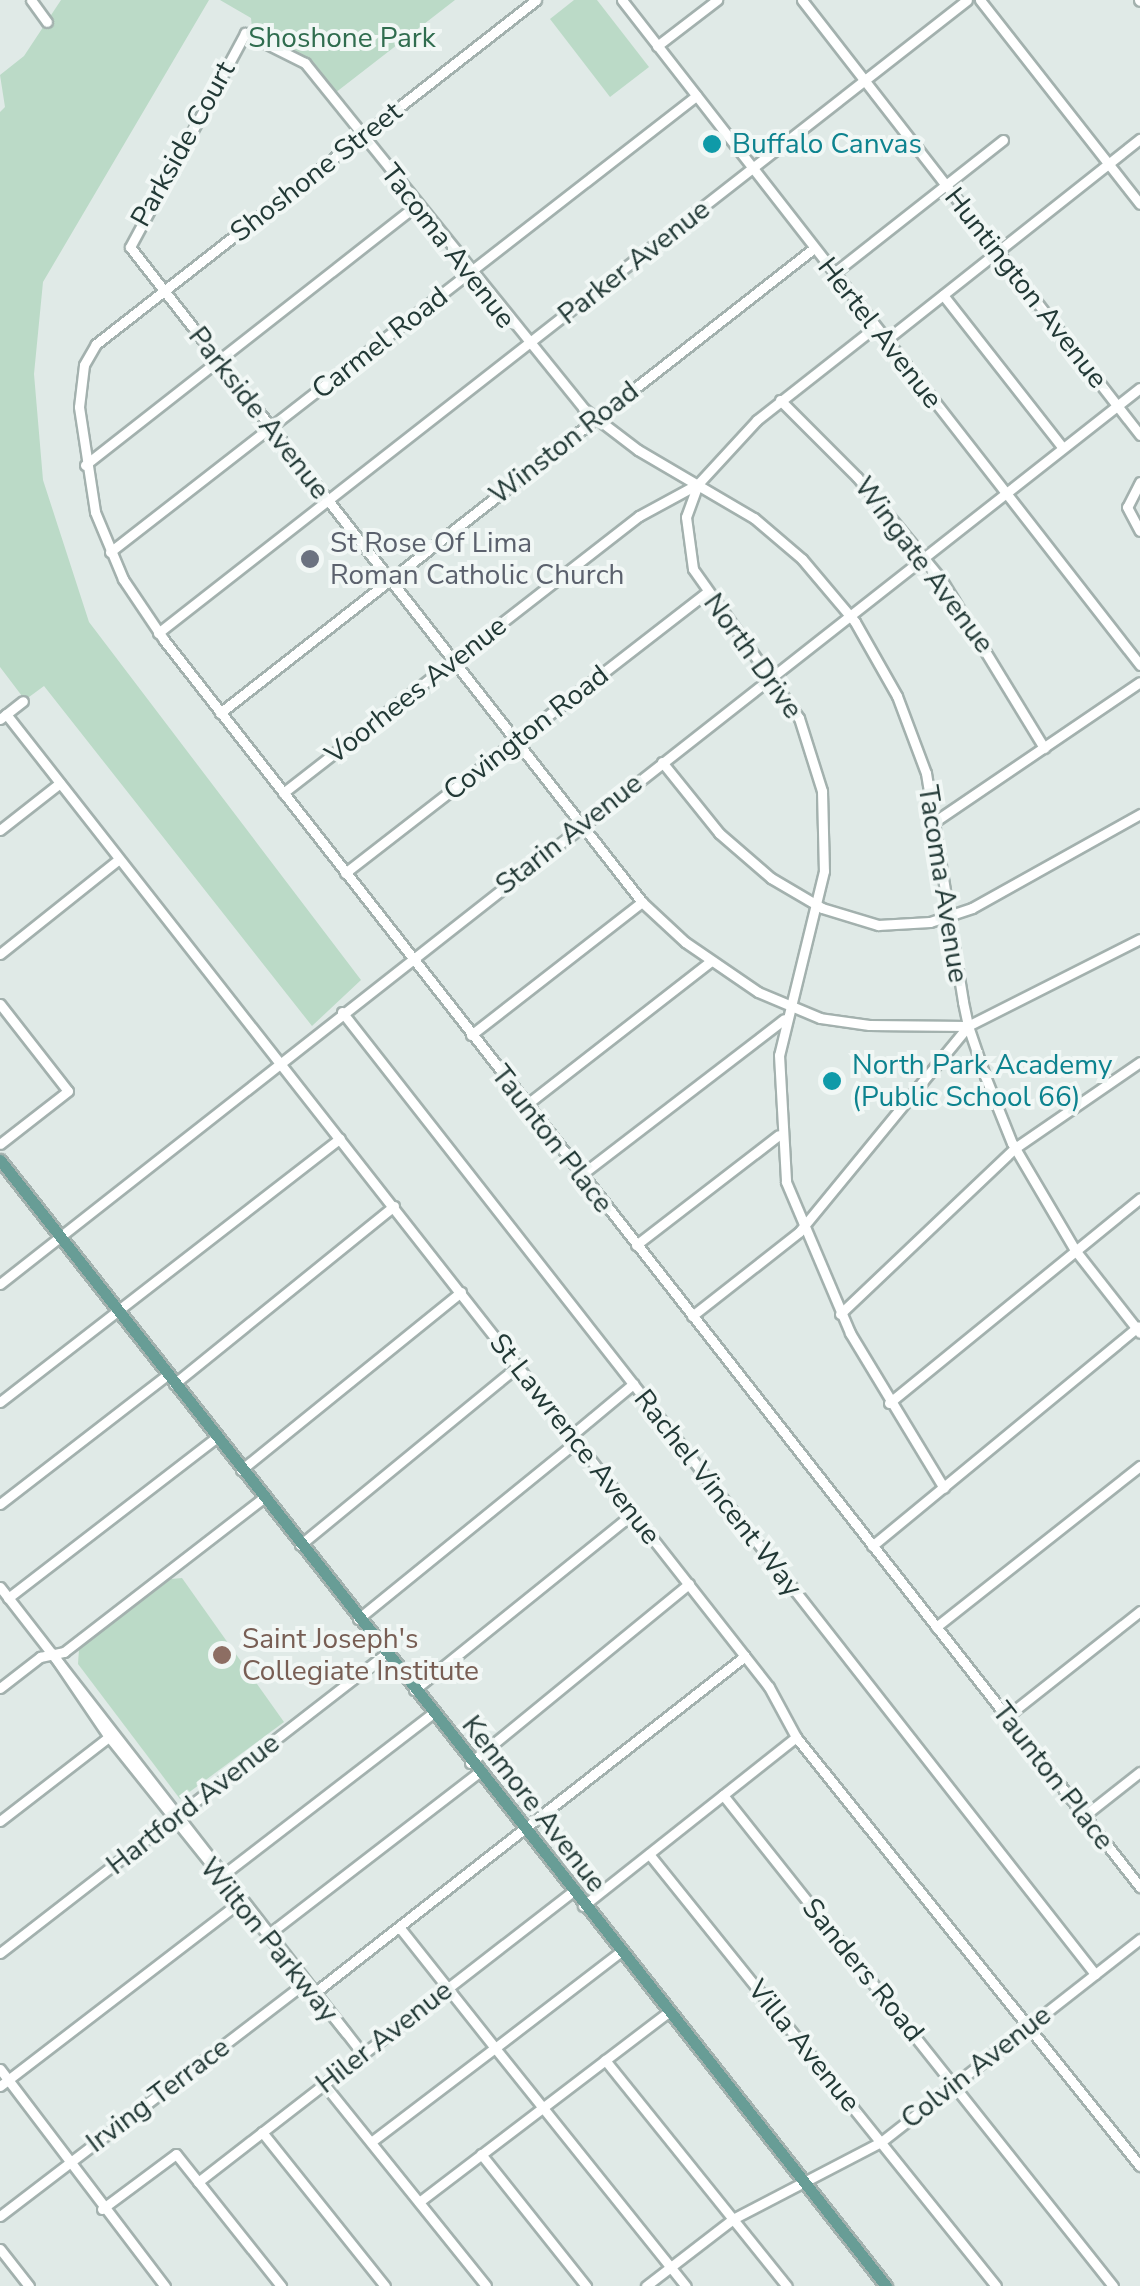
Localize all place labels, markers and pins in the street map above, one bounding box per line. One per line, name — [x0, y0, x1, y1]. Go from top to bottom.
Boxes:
place label: Buffalo Canvas — [732, 127, 922, 161]
marker: Buffalo Canvas — [701, 133, 723, 155]
place label: St Rose Of Lima Roman Catholic Church — [330, 526, 624, 592]
marker: St Rose Of Lima Roman Catholic Church — [299, 548, 321, 570]
place label: North Park Academy (Public School 66) — [852, 1048, 1112, 1114]
marker: North Park Academy (Public School 66) — [821, 1070, 843, 1092]
place label: Saint Joseph's Collegiate Institute — [242, 1622, 479, 1688]
marker: Saint Joseph's Collegiate Institute — [211, 1644, 233, 1666]

